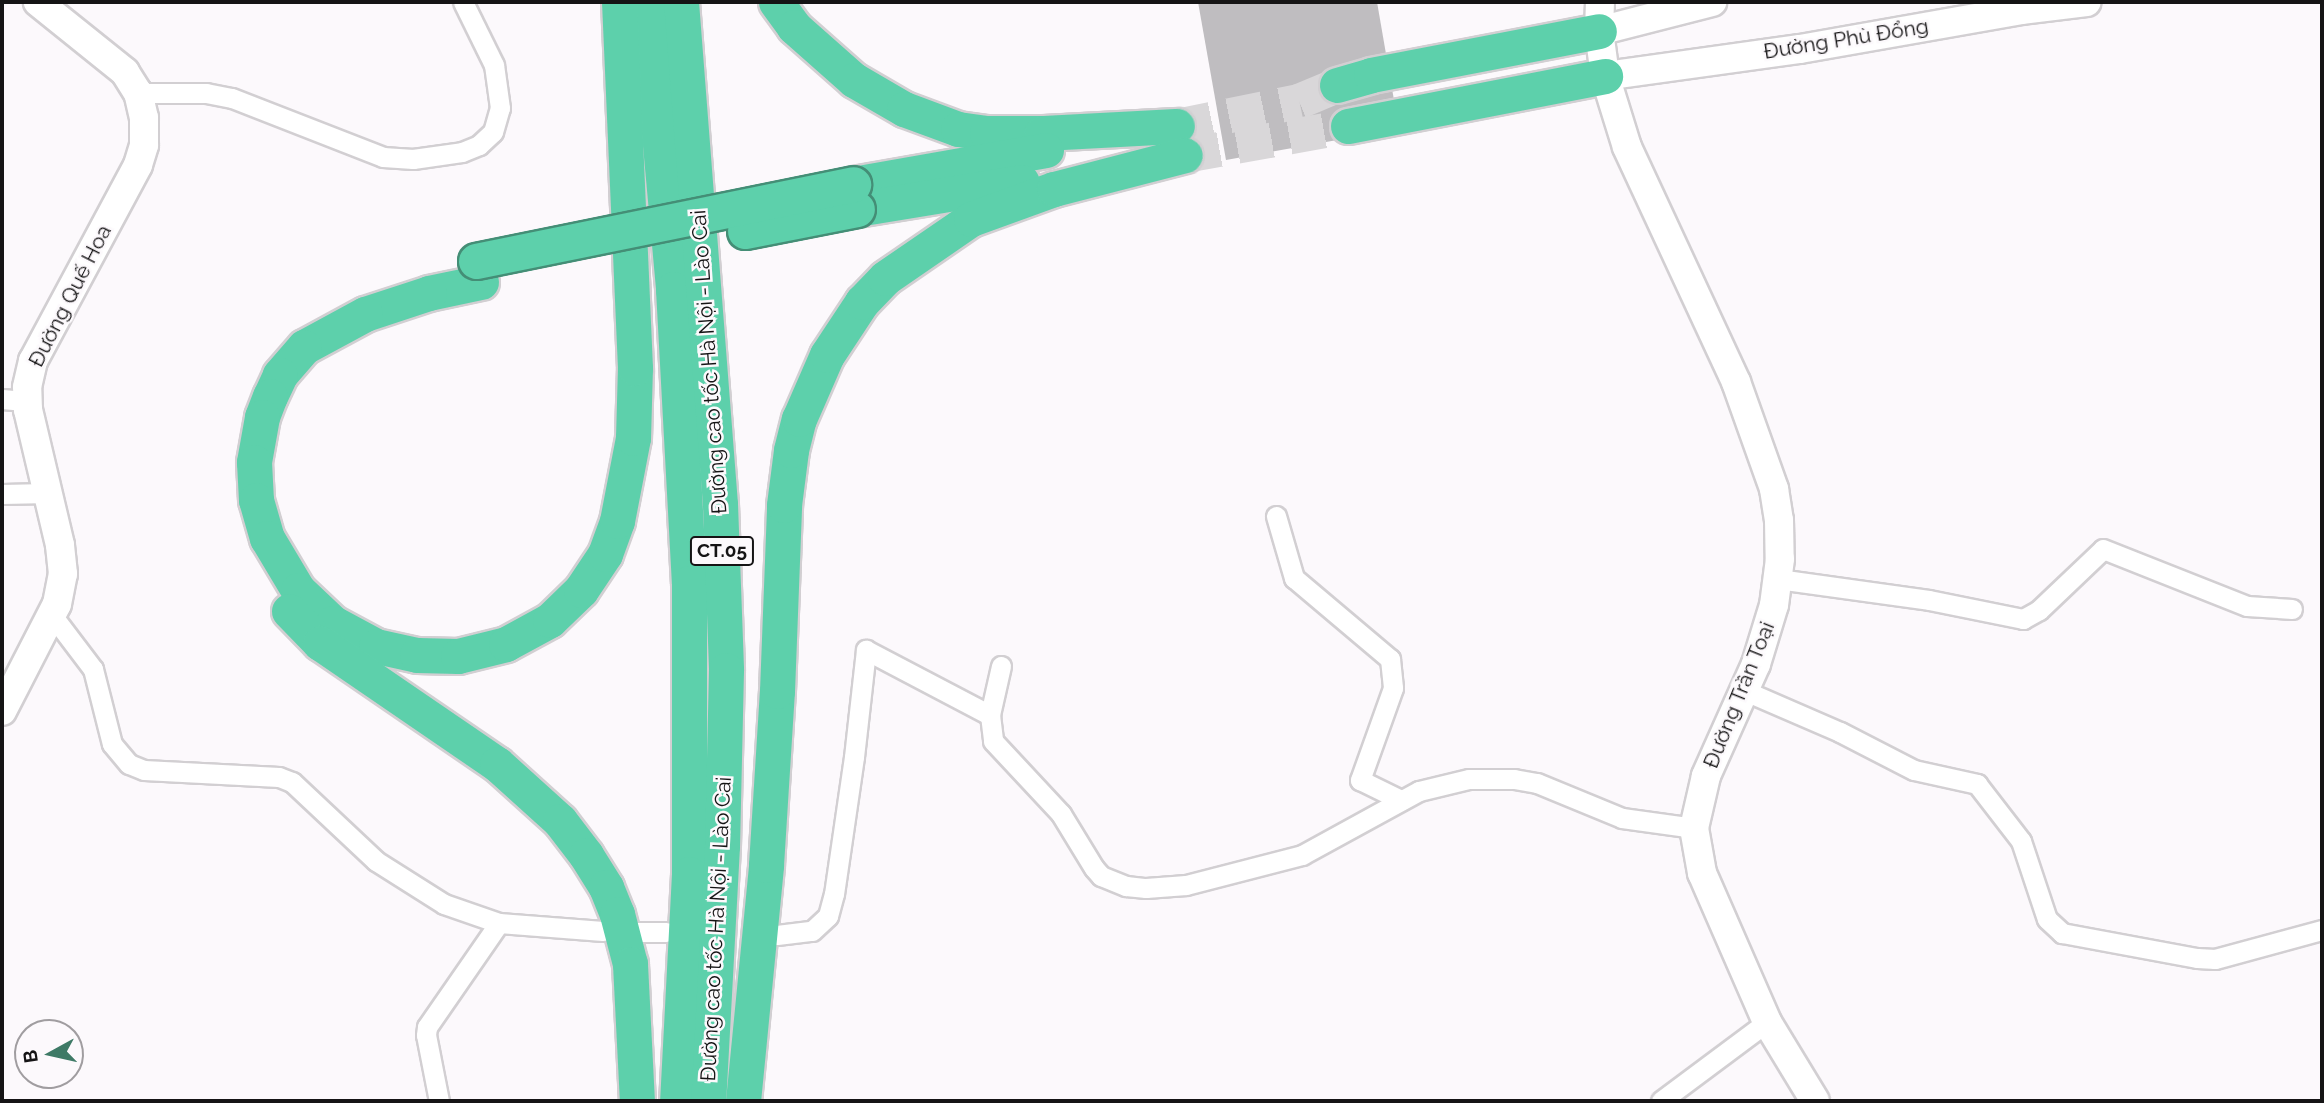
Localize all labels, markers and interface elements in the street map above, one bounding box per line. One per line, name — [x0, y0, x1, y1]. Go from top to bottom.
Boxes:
street label: Đường Phù Đổng — [1762, 14, 1930, 64]
street label: Đường cao tốc Hà Nội - Lào Cai — [686, 209, 732, 515]
street label: Đường Quế Hoa — [23, 221, 117, 371]
road number: CT.05 — [689, 536, 755, 566]
street label: Đường Trần Toại — [1698, 617, 1780, 773]
street label: Đường cao tốc Hà Nội - Lào Cai — [695, 776, 737, 1082]
north arrow — [14, 1019, 84, 1089]
text: B — [18, 1049, 42, 1065]

